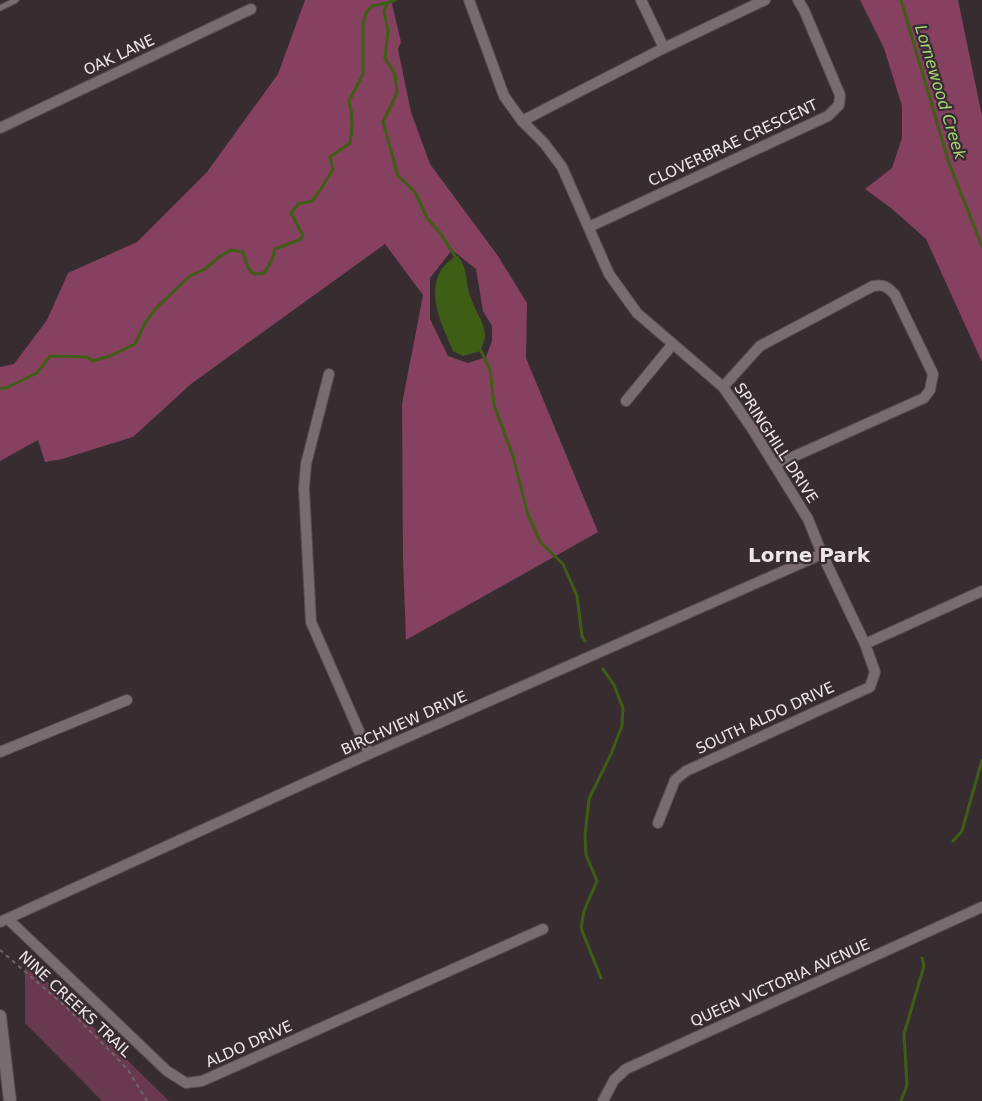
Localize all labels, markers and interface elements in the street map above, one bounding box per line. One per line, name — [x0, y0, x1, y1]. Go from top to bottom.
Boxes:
water label: Lornewood Creek — [911, 22, 970, 163]
street label: OAK LANE — [81, 31, 157, 79]
street label: CLOVERBRAE CRESCENT — [645, 95, 821, 190]
street label: SPRINGHILL DRIVE — [730, 380, 822, 506]
district label: Lorne Park — [748, 543, 871, 567]
street label: SOUTH ALDO DRIVE — [693, 678, 837, 758]
street label: BIRCHVIEW DRIVE — [338, 687, 470, 759]
street label: QUEEN VICTORIA AVENUE — [688, 935, 872, 1031]
street label: NINE CREEKS TRAIL — [15, 947, 135, 1061]
street label: ALDO DRIVE — [203, 1017, 295, 1071]

